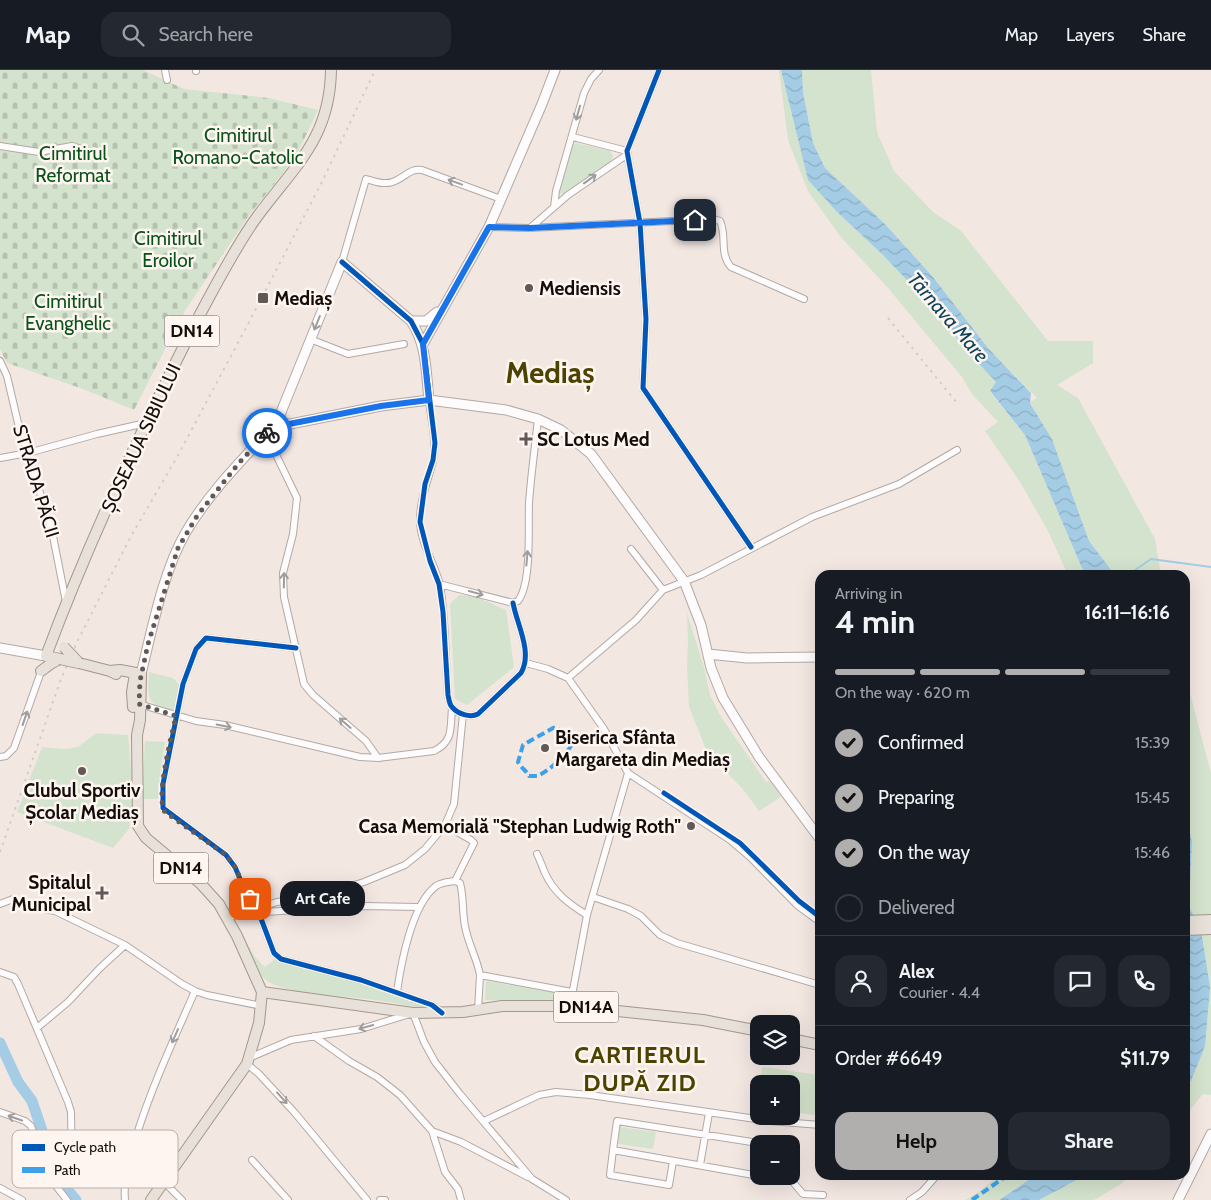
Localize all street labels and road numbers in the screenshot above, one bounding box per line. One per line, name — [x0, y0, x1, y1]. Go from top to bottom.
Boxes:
road number: DN14 — [164, 316, 220, 346]
street label: ȘOSEAUA SIBIULUI — [96, 360, 187, 517]
street label: STRADA PĂCII — [8, 422, 64, 540]
road number: DN14 — [154, 852, 208, 884]
road number: DN14A — [554, 992, 618, 1022]

